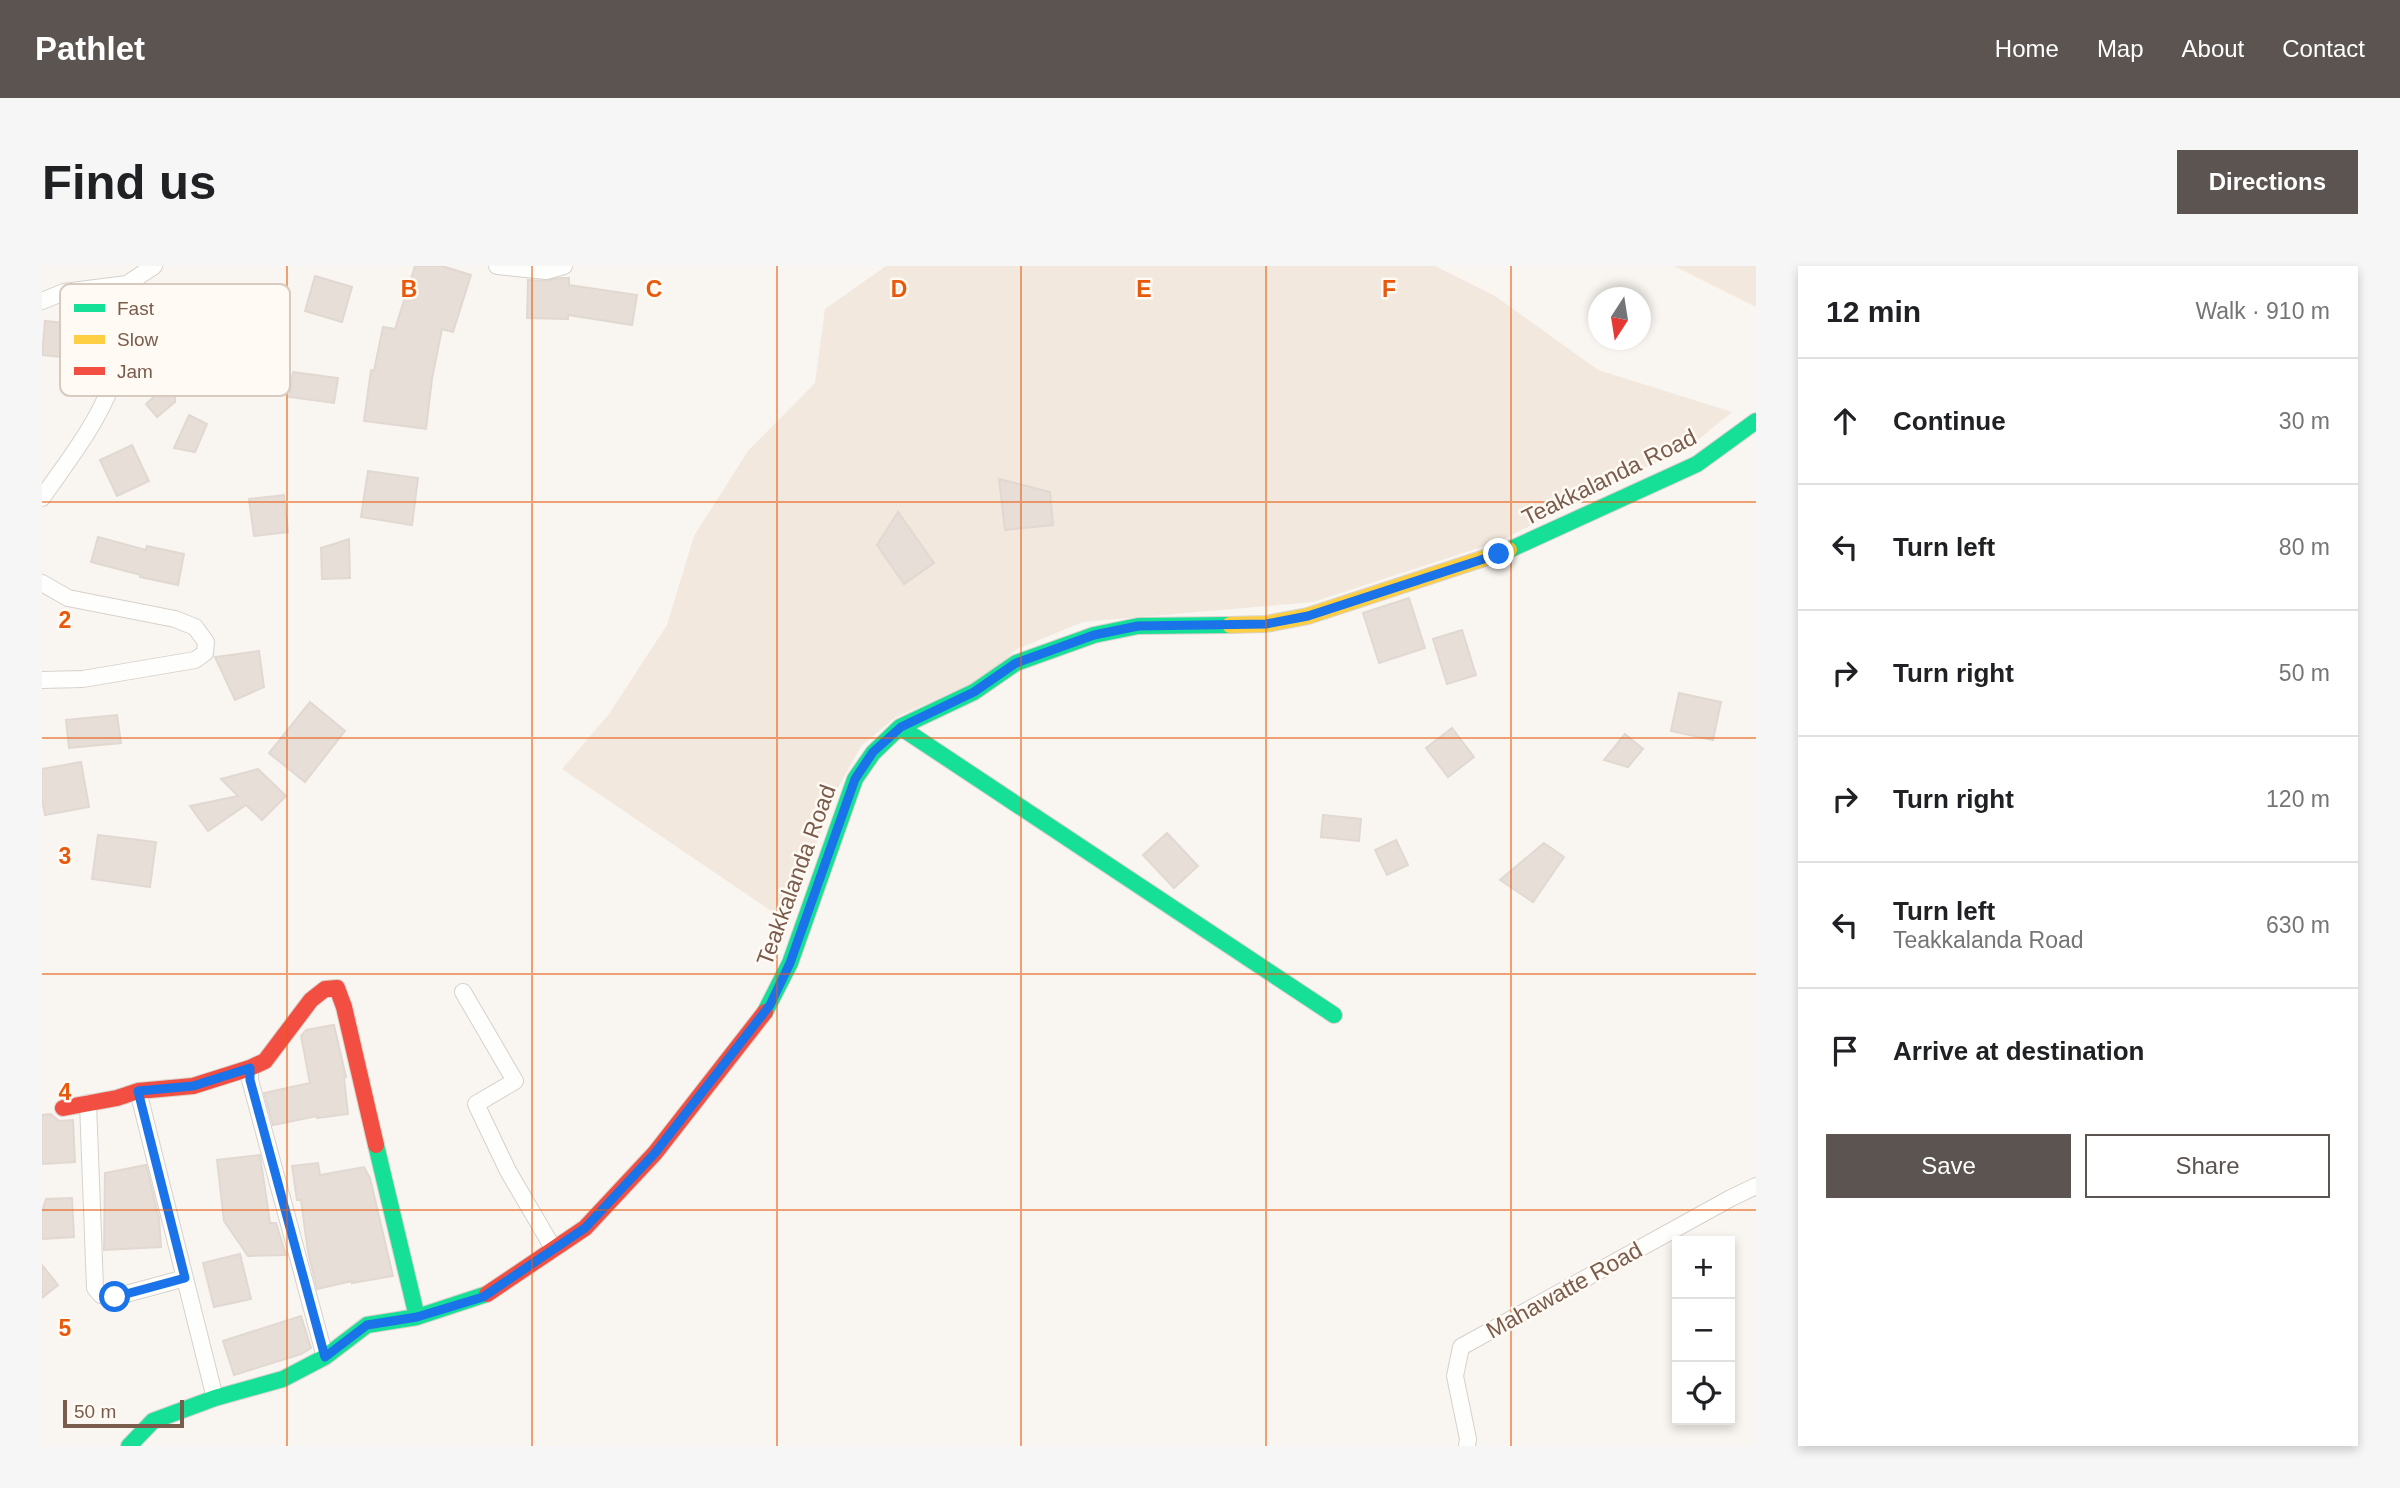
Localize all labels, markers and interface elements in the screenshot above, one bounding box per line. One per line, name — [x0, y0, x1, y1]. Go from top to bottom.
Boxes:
text: Pathlet — [35, 30, 145, 67]
text: Home — [1995, 35, 2059, 62]
text: Map — [2097, 35, 2144, 62]
text: About — [2182, 35, 2244, 62]
text: Contact — [2282, 35, 2365, 62]
button: Directions — [2177, 150, 2358, 214]
text: Find us — [42, 155, 216, 209]
text: B — [401, 276, 417, 302]
text: C — [646, 276, 662, 302]
text: D — [891, 276, 907, 302]
text: E — [1136, 276, 1152, 302]
text: F — [1382, 276, 1396, 302]
legend — [60, 284, 290, 396]
north arrow — [1588, 287, 1651, 350]
text: 12 min — [1826, 295, 1921, 328]
text: Fast — [117, 298, 155, 319]
text: Walk · 910 m — [2195, 298, 2330, 324]
text: Slow — [117, 329, 158, 350]
text: Jam — [117, 361, 153, 382]
icon: ahead — [1826, 402, 1864, 440]
text: Continue — [1893, 406, 2006, 436]
text: 30 m — [2279, 408, 2330, 434]
street label: Teakkalanda Road — [1518, 424, 1700, 530]
icon: left — [1826, 528, 1864, 566]
text: Turn left — [1893, 532, 1995, 562]
text: 80 m — [2279, 534, 2330, 560]
route end — [1483, 538, 1514, 569]
text: 2 — [59, 607, 71, 633]
icon: right — [1826, 654, 1864, 692]
text: Turn right — [1893, 658, 2014, 688]
text: 50 m — [2279, 660, 2330, 686]
icon: right — [1826, 780, 1864, 818]
street label: Teakkalanda Road — [751, 781, 841, 969]
text: Turn right — [1893, 784, 2014, 814]
text: 120 m — [2266, 786, 2330, 812]
text: 3 — [59, 843, 71, 869]
text: Turn left — [1893, 896, 1995, 926]
icon: left — [1826, 906, 1864, 944]
text: 630 m — [2266, 912, 2330, 938]
text: Teakkalanda Road — [1893, 927, 2084, 953]
icon: arrive — [1826, 1032, 1864, 1070]
text: Arrive at destination — [1893, 1036, 2144, 1066]
text: 4 — [59, 1079, 72, 1105]
button: Save — [1826, 1134, 2071, 1198]
button: Share — [2085, 1134, 2330, 1198]
street label: Mahawatte Road — [1482, 1236, 1646, 1344]
map controls — [1672, 1236, 1735, 1425]
button: + — [1672, 1236, 1735, 1299]
route start — [99, 1281, 130, 1312]
button: − — [1672, 1299, 1735, 1362]
text: 5 — [59, 1315, 72, 1341]
button: locate — [1672, 1362, 1735, 1425]
scale bar — [63, 1397, 184, 1429]
text: 50 m — [74, 1401, 116, 1422]

